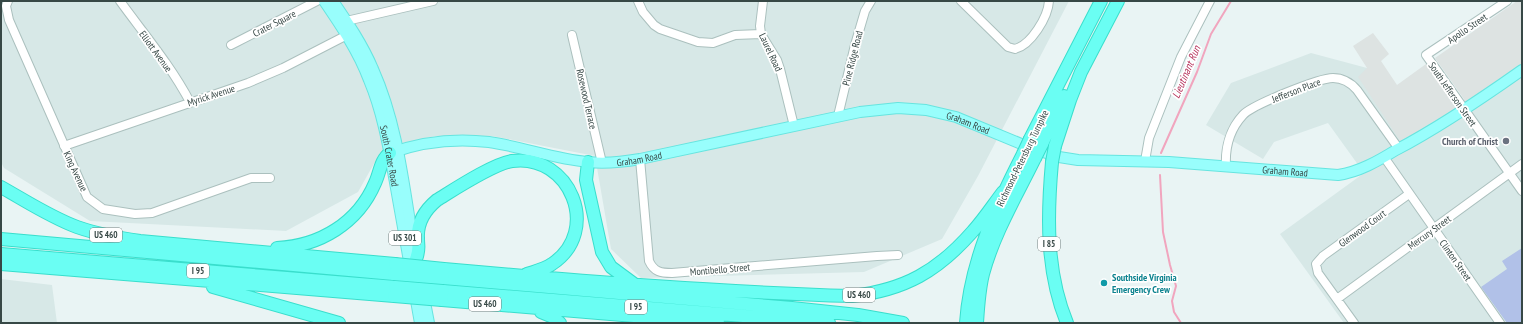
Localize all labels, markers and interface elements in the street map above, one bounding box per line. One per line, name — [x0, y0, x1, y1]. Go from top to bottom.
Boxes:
street label: Crater Square — [250, 7, 298, 40]
street label: Apollo Street — [1445, 10, 1490, 46]
street label: Elliott Avenue — [136, 28, 175, 75]
street label: Pine Ridge Road — [839, 29, 866, 87]
street label: Laurel Road — [756, 31, 785, 73]
water label: Lieutinant Run — [1169, 42, 1204, 101]
street label: South Jefferson Street — [1426, 60, 1480, 129]
street label: Rosewood Terrace — [573, 68, 600, 130]
street label: Jefferson Place — [1269, 75, 1322, 106]
street label: Myrick Avenue — [186, 82, 237, 109]
street label: Richmond-Petersburg Turnpike — [993, 108, 1051, 209]
street label: Graham Road — [945, 109, 992, 137]
street label: South Crater Road — [377, 124, 402, 188]
place label: Church of Christ — [1442, 135, 1498, 148]
marker: Church of Christ — [1501, 136, 1511, 146]
street label: Graham Road — [616, 148, 663, 169]
street label: King Avenue — [61, 149, 91, 193]
street label: Graham Road — [1262, 163, 1308, 180]
street label: Glenwood Court — [1336, 207, 1389, 250]
street label: Mercury Street — [1405, 212, 1454, 252]
road number: US 460 — [90, 228, 122, 242]
road number: US 301 — [389, 231, 421, 245]
road number: I 85 — [1038, 237, 1060, 251]
street label: Clinton Street — [1437, 237, 1475, 284]
street label: Montibello Street — [689, 260, 751, 279]
road number: I 95 — [187, 264, 209, 278]
place label: Southside Virginia Emergency Crew — [1112, 271, 1177, 296]
marker: Southside Virginia Emergency Crew — [1099, 278, 1109, 288]
road number: US 460 — [843, 288, 875, 302]
road number: US 460 — [469, 297, 501, 311]
road number: I 95 — [625, 300, 647, 314]

